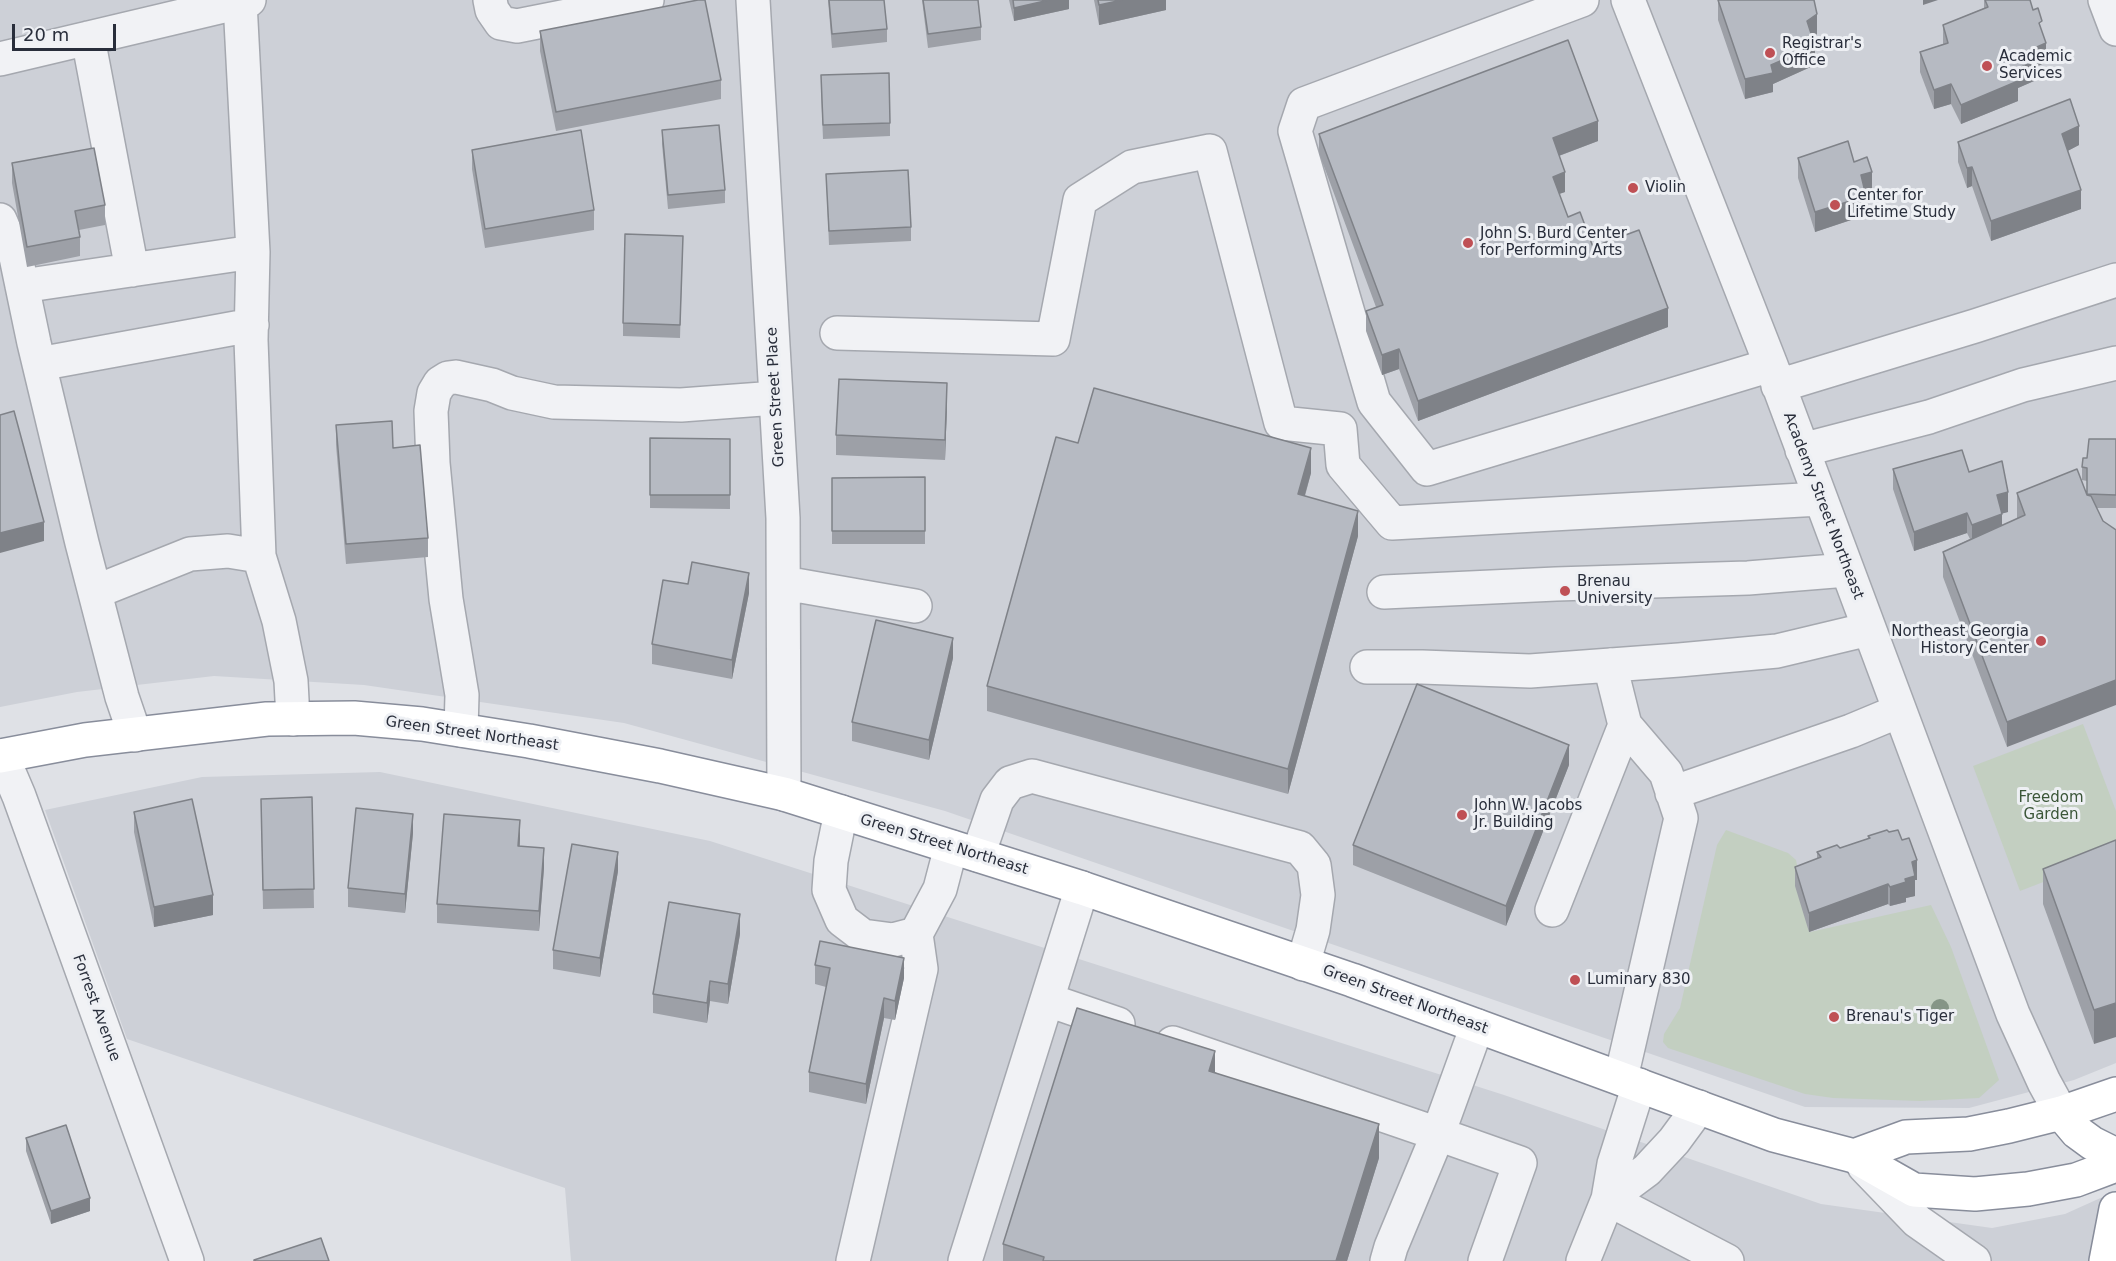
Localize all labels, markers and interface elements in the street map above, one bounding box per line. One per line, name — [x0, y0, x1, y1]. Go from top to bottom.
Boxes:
scale bar — [15, 12, 118, 50]
text: 20 m — [23, 24, 69, 45]
place label: Registrar's Office — [1782, 35, 1862, 70]
marker: Registrar's Office — [1763, 46, 1777, 60]
place label: Academic Services — [1999, 48, 2072, 83]
marker: Academic Services — [1980, 59, 1994, 73]
place label: Violin — [1645, 179, 1686, 197]
marker: Violin — [1626, 181, 1640, 195]
place label: Center for Lifetime Study — [1847, 187, 1956, 222]
marker: Center for Lifetime Study — [1828, 198, 1842, 212]
place label: John S. Burd Center for Performing Arts — [1480, 225, 1627, 260]
marker: John S. Burd Center for Performing Arts — [1461, 236, 1475, 250]
street label: Green Street Place — [763, 326, 789, 468]
street label: Academy Street Northeast — [1779, 410, 1867, 602]
place label: Brenau University — [1577, 573, 1653, 608]
marker: Brenau University — [1558, 584, 1572, 598]
place label: Northeast Georgia History Center — [1891, 623, 2029, 658]
marker: Northeast Georgia History Center — [2034, 634, 2048, 648]
street label: Green Street Northeast — [384, 713, 560, 755]
park label: Freedom Garden — [2018, 789, 2084, 824]
place label: John W. Jacobs Jr. Building — [1474, 797, 1582, 832]
marker: John W. Jacobs Jr. Building — [1455, 808, 1469, 822]
street label: Green Street Northeast — [858, 811, 1030, 879]
street label: Forrest Avenue — [68, 952, 124, 1064]
street label: Green Street Northeast — [1320, 962, 1490, 1038]
place label: Luminary 830 — [1587, 971, 1691, 989]
marker: Luminary 830 — [1568, 973, 1582, 987]
place label: Brenau's Tiger — [1846, 1008, 1954, 1026]
marker: Brenau's Tiger — [1827, 1010, 1841, 1024]

